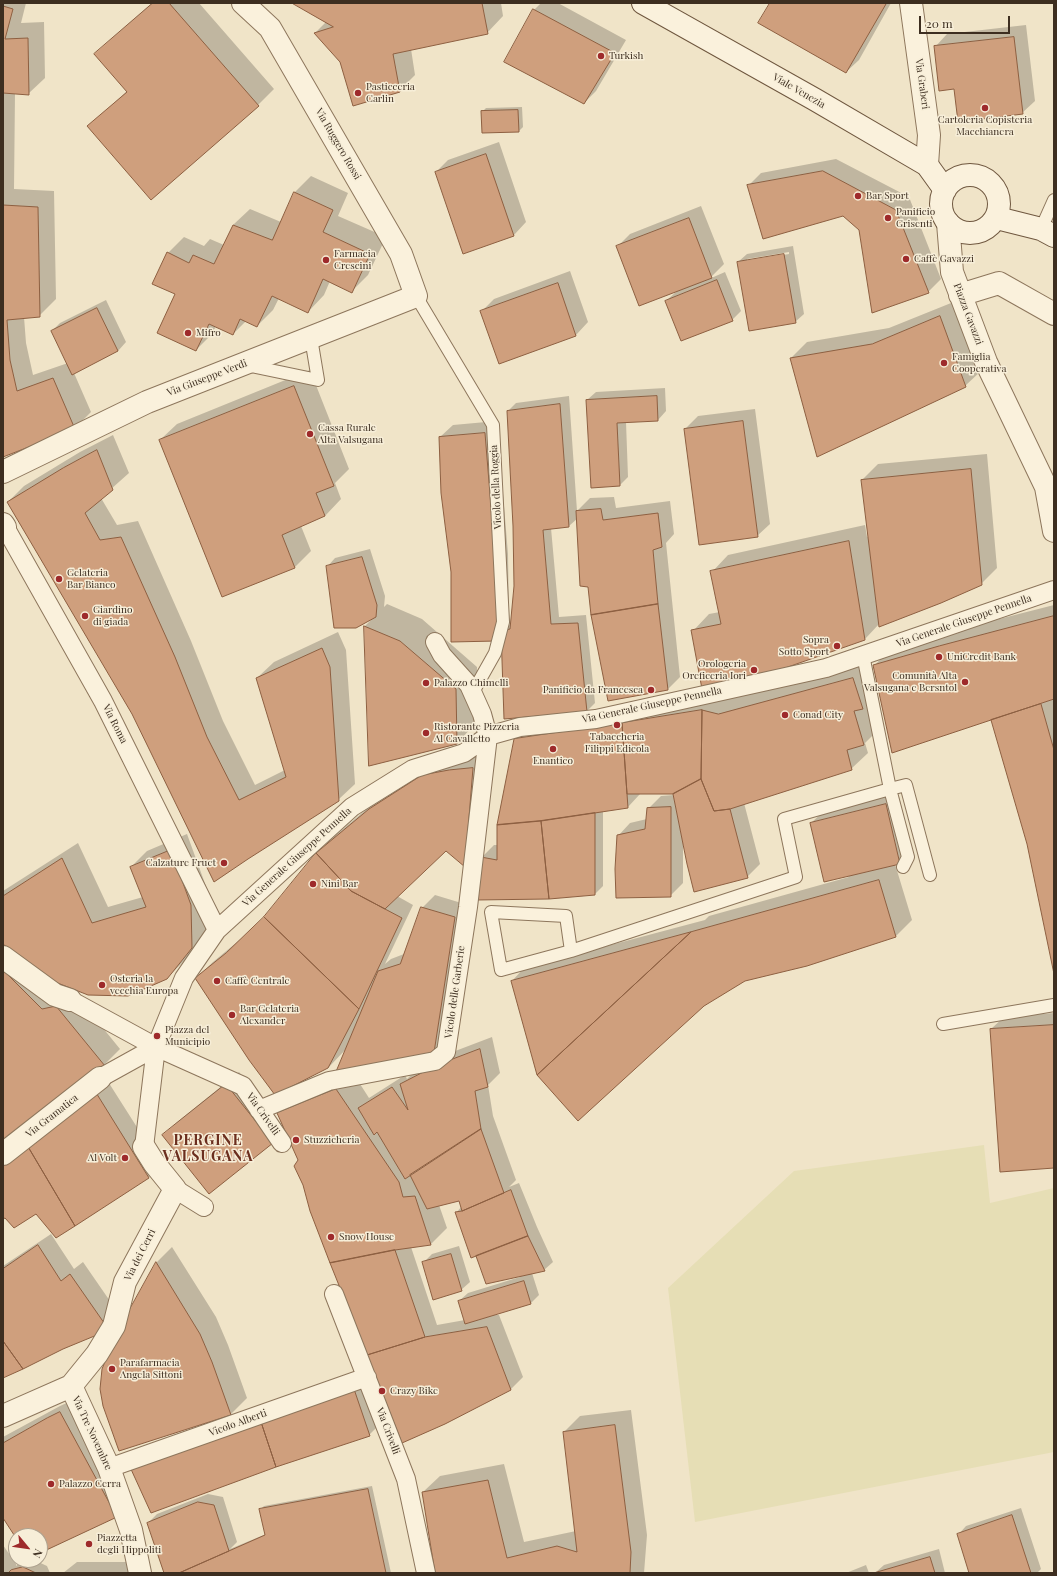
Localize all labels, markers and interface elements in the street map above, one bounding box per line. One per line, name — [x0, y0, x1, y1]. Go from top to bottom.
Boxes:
scale bar — [921, 8, 1012, 34]
text: 20 m — [926, 15, 953, 31]
place label: Turkish — [609, 50, 643, 62]
marker: Turkish — [596, 51, 606, 61]
street label: Via Graberi — [913, 58, 931, 110]
street label: Viale Venezia — [771, 71, 827, 111]
place label: Pasticceria Carlin — [366, 81, 415, 104]
marker: Pasticceria Carlin — [353, 88, 363, 98]
marker: Cartoleria Copisteria Macchianera — [980, 103, 990, 113]
street label: Via Ruggero Rossi — [313, 106, 363, 182]
place label: Cartoleria Copisteria Macchianera — [938, 114, 1032, 138]
place label: Bar Sport — [866, 190, 909, 202]
marker: Bar Sport — [853, 191, 863, 201]
place label: Panificio Grisenti — [896, 206, 935, 230]
marker: Panificio Grisenti — [883, 213, 893, 223]
place label: Farmacia Crescini — [334, 248, 376, 272]
place label: Caffè Gavazzi — [914, 253, 974, 265]
marker: Caffè Gavazzi — [901, 254, 911, 264]
marker: Farmacia Crescini — [321, 255, 331, 265]
street label: Piazza Gavazzi — [951, 282, 985, 346]
place label: Mifro — [196, 327, 221, 339]
marker: Mifro — [183, 328, 193, 338]
place label: Famiglia Cooperativa — [952, 351, 1006, 374]
street label: Via Giuseppe Verdi — [165, 357, 249, 399]
marker: Famiglia Cooperativa — [939, 358, 949, 368]
place label: Cassa Rurale Alta Valsugana — [318, 422, 383, 446]
marker: Cassa Rurale Alta Valsugana — [305, 429, 315, 439]
street label: Vicolo della Roggia — [488, 445, 504, 529]
place label: Gelateria Bar Bianco — [67, 567, 116, 590]
marker: Gelateria Bar Bianco — [54, 574, 64, 584]
street label: Via Generale Giuseppe Pennella — [895, 592, 1033, 650]
place label: Giardino di giada — [93, 604, 132, 628]
marker: Giardino di giada — [80, 611, 90, 621]
place label: Sopra Sotto Sport — [779, 634, 829, 658]
marker: Sopra Sotto Sport — [832, 641, 842, 651]
place label: UniCredit Bank — [947, 651, 1016, 663]
marker: UniCredit Bank — [934, 652, 944, 662]
place label: Orologeria Oreficeria Iori — [682, 658, 746, 682]
marker: Orologeria Oreficeria Iori — [749, 665, 759, 675]
place label: Comunità Alta Valsugana e Bersntol — [864, 670, 957, 694]
place label: Palazzo Chimelli — [434, 677, 508, 689]
marker: Comunità Alta Valsugana e Bersntol — [960, 677, 970, 687]
marker: Palazzo Chimelli — [421, 678, 431, 688]
place label: Panificio da Francesca — [543, 684, 643, 696]
street label: Via Generale Giuseppe Pennella — [581, 684, 723, 726]
marker: Panificio da Francesca — [646, 685, 656, 695]
street label: Via Roma — [100, 702, 130, 746]
place label: Conad City — [793, 709, 843, 721]
marker: Conad City — [780, 710, 790, 720]
marker: Tabaccheria Filippi Edicola — [612, 720, 622, 730]
place label: Ristorante Pizzeria Al Cavalletto — [434, 721, 519, 744]
marker: Ristorante Pizzeria Al Cavalletto — [421, 728, 431, 738]
place label: Tabaccheria Filippi Edicola — [585, 731, 649, 754]
marker: Enantico — [548, 744, 558, 754]
place label: Enantico — [533, 755, 573, 767]
street label: Via Generale Giuseppe Pennella — [240, 805, 354, 909]
place label: Calzature Fruet — [146, 857, 216, 869]
marker: Calzature Fruet — [219, 858, 229, 868]
place label: Nini Bar — [321, 878, 358, 890]
marker: Nini Bar — [308, 879, 318, 889]
street label: Vicolo delle Garberie — [443, 945, 467, 1039]
place label: Osteria la vecchia Europa — [110, 973, 178, 996]
place label: Caffè Centrale — [225, 975, 289, 987]
marker: Caffè Centrale — [212, 976, 222, 986]
marker: Osteria la vecchia Europa — [97, 980, 107, 990]
place label: Bar Gelateria Alexander — [240, 1003, 299, 1026]
marker: Bar Gelateria Alexander — [227, 1010, 237, 1020]
place label: Piazza del Municipio — [165, 1024, 210, 1048]
marker: Piazza del Municipio — [152, 1031, 162, 1041]
street label: Via Crivelli — [244, 1090, 282, 1138]
street label: Via Gramatica — [23, 1092, 81, 1140]
district label: PERGINE VALSUGANA — [162, 1133, 254, 1166]
place label: Stuzzicheria — [304, 1134, 359, 1146]
marker: Stuzzicheria — [291, 1135, 301, 1145]
place label: Al Volt — [88, 1152, 117, 1164]
marker: Al Volt — [120, 1153, 130, 1163]
street label: Via dei Cerri — [122, 1227, 158, 1283]
place label: Snow House — [339, 1231, 394, 1243]
marker: Snow House — [326, 1232, 336, 1242]
place label: Parafarmacia Angela Sittoni — [120, 1357, 182, 1380]
marker: Parafarmacia Angela Sittoni — [107, 1364, 117, 1374]
place label: Crazy Bike — [390, 1385, 438, 1397]
marker: Crazy Bike — [377, 1386, 387, 1396]
street label: Via Tre Novembre — [70, 1394, 114, 1472]
street label: Via Crivelli — [374, 1406, 402, 1456]
street label: Vicolo Alberti — [207, 1407, 269, 1439]
place label: Palazzo Cerra — [59, 1478, 121, 1490]
marker: Palazzo Cerra — [46, 1479, 56, 1489]
north arrow — [8, 1528, 48, 1568]
place label: Piazzetta degli Hippoliti — [97, 1532, 161, 1556]
marker: Piazzetta degli Hippoliti — [84, 1539, 94, 1549]
text: N — [30, 1546, 47, 1561]

